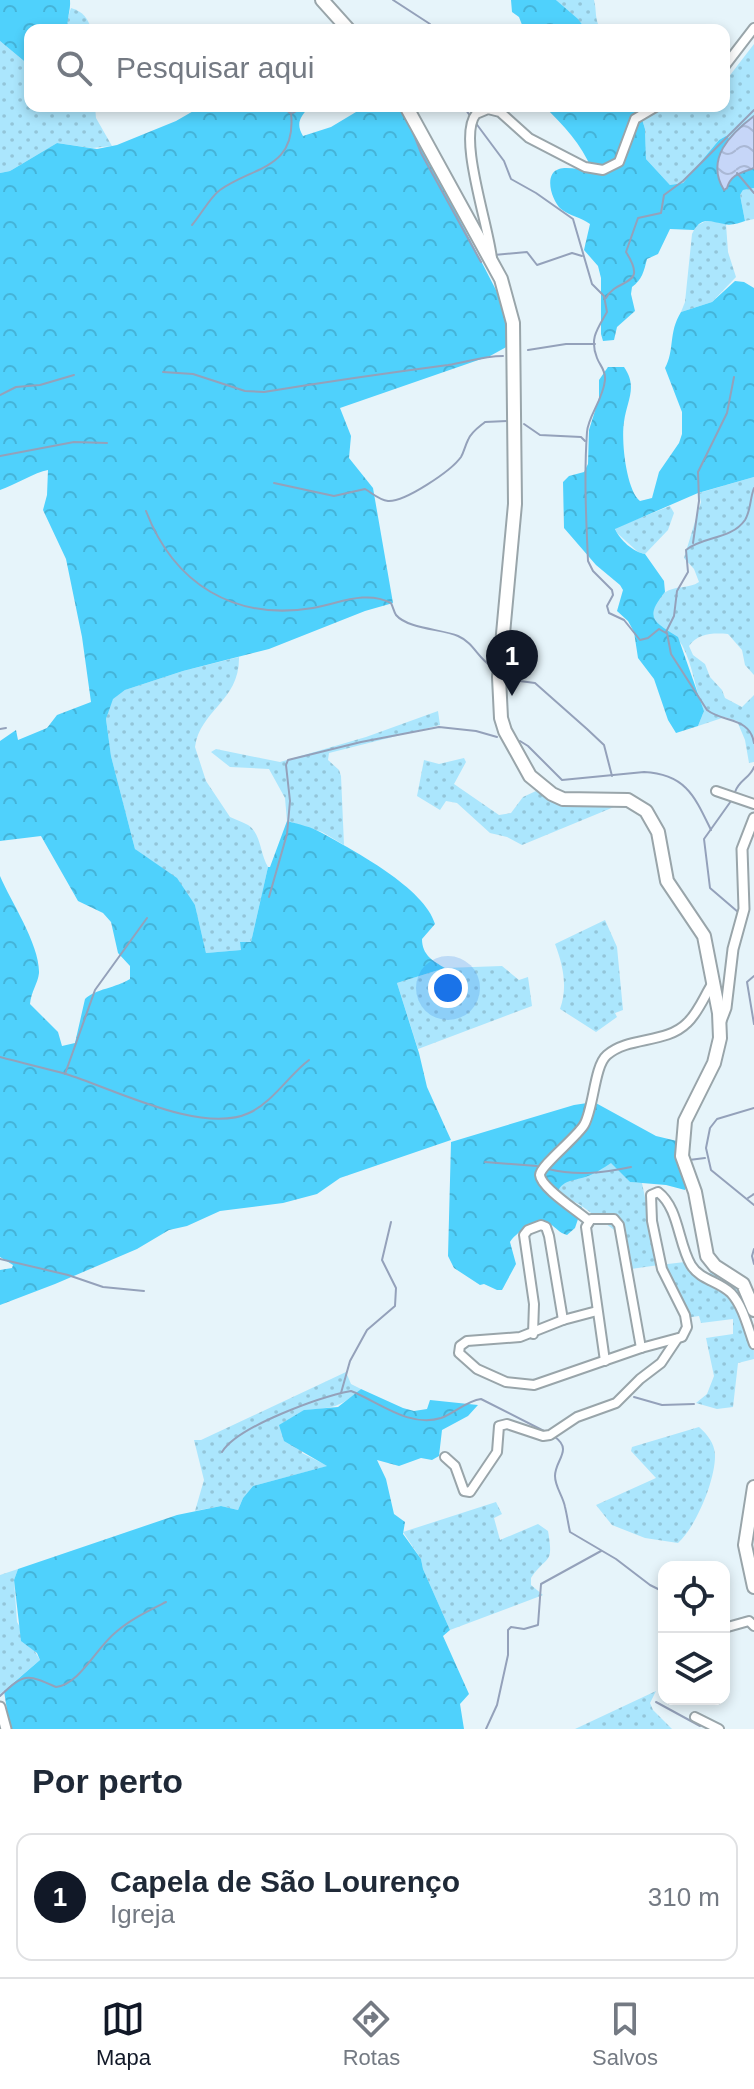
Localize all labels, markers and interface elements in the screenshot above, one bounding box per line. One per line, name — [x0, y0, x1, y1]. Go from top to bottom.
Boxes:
search box — [24, 24, 730, 112]
icon: search — [52, 46, 96, 90]
text: Pesquisar aqui — [116, 51, 314, 84]
pin: 1 — [486, 630, 538, 696]
your location — [428, 968, 468, 1008]
map controls — [658, 1561, 730, 1705]
button: locate — [658, 1561, 730, 1633]
button: layers — [658, 1633, 730, 1705]
text: Por perto — [32, 1762, 183, 1800]
text: Capela de São Lourenço — [110, 1865, 460, 1898]
text: 1 — [53, 1882, 67, 1912]
text: 310 m — [648, 1882, 720, 1912]
text: Igreja — [110, 1899, 175, 1929]
tab: Mapa — [96, 1997, 151, 2071]
tab: Rotas — [343, 1997, 400, 2071]
tab: Salvos — [592, 1997, 658, 2071]

